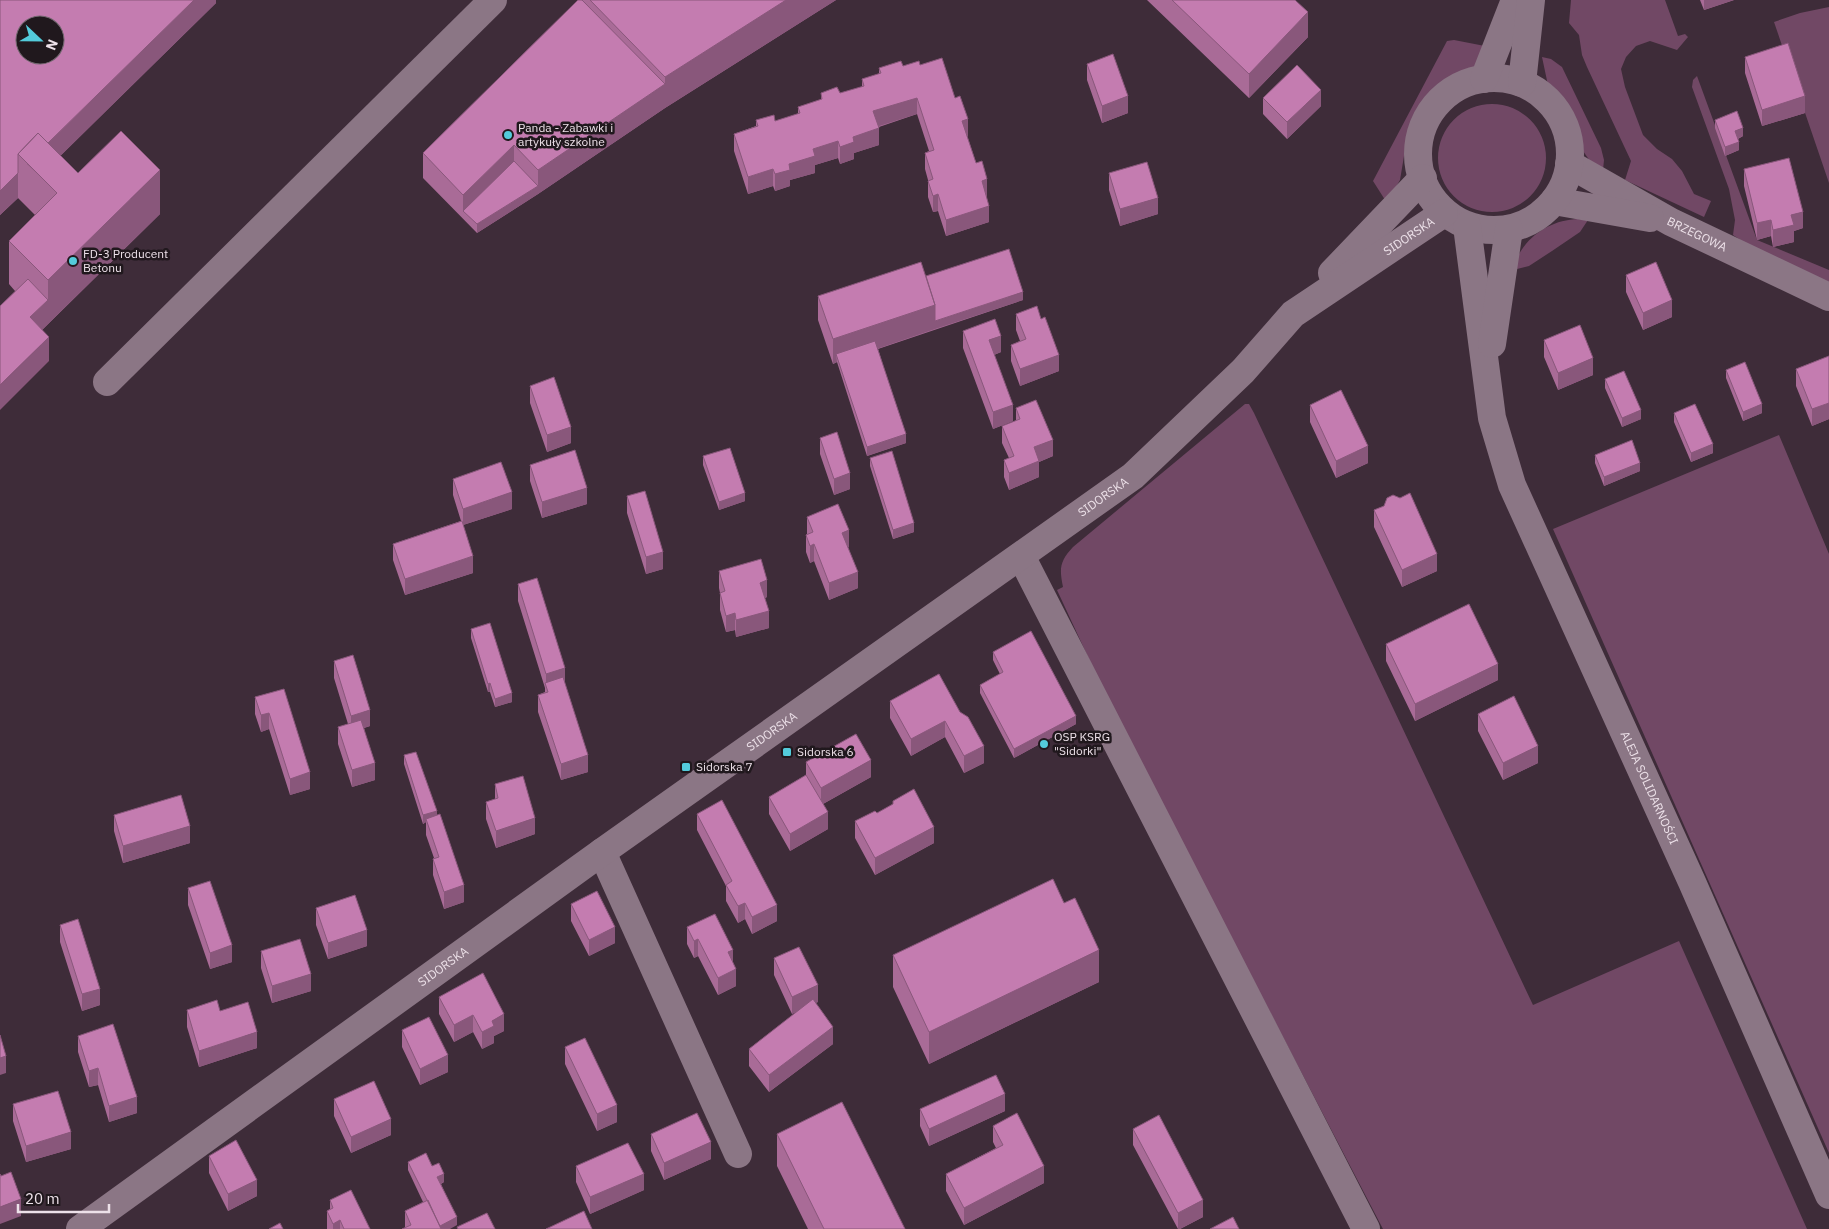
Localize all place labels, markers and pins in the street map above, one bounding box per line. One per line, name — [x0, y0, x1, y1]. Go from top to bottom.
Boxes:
place label: Panda - Zabawki i artykuły szkolne — [518, 120, 613, 149]
marker: Panda - Zabawki i artykuły szkolne — [502, 129, 514, 141]
place label: FD-3 Producent Betonu — [83, 246, 168, 275]
marker: FD-3 Producent Betonu — [67, 255, 79, 267]
place label: OSP KSRG "Sidorki" — [1054, 729, 1110, 758]
marker: OSP KSRG "Sidorki" — [1038, 738, 1050, 750]
place label: Sidorska 6 — [797, 744, 854, 759]
marker: Sidorska 6 — [781, 746, 793, 758]
place label: Sidorska 7 — [696, 759, 753, 774]
marker: Sidorska 7 — [680, 761, 692, 773]

